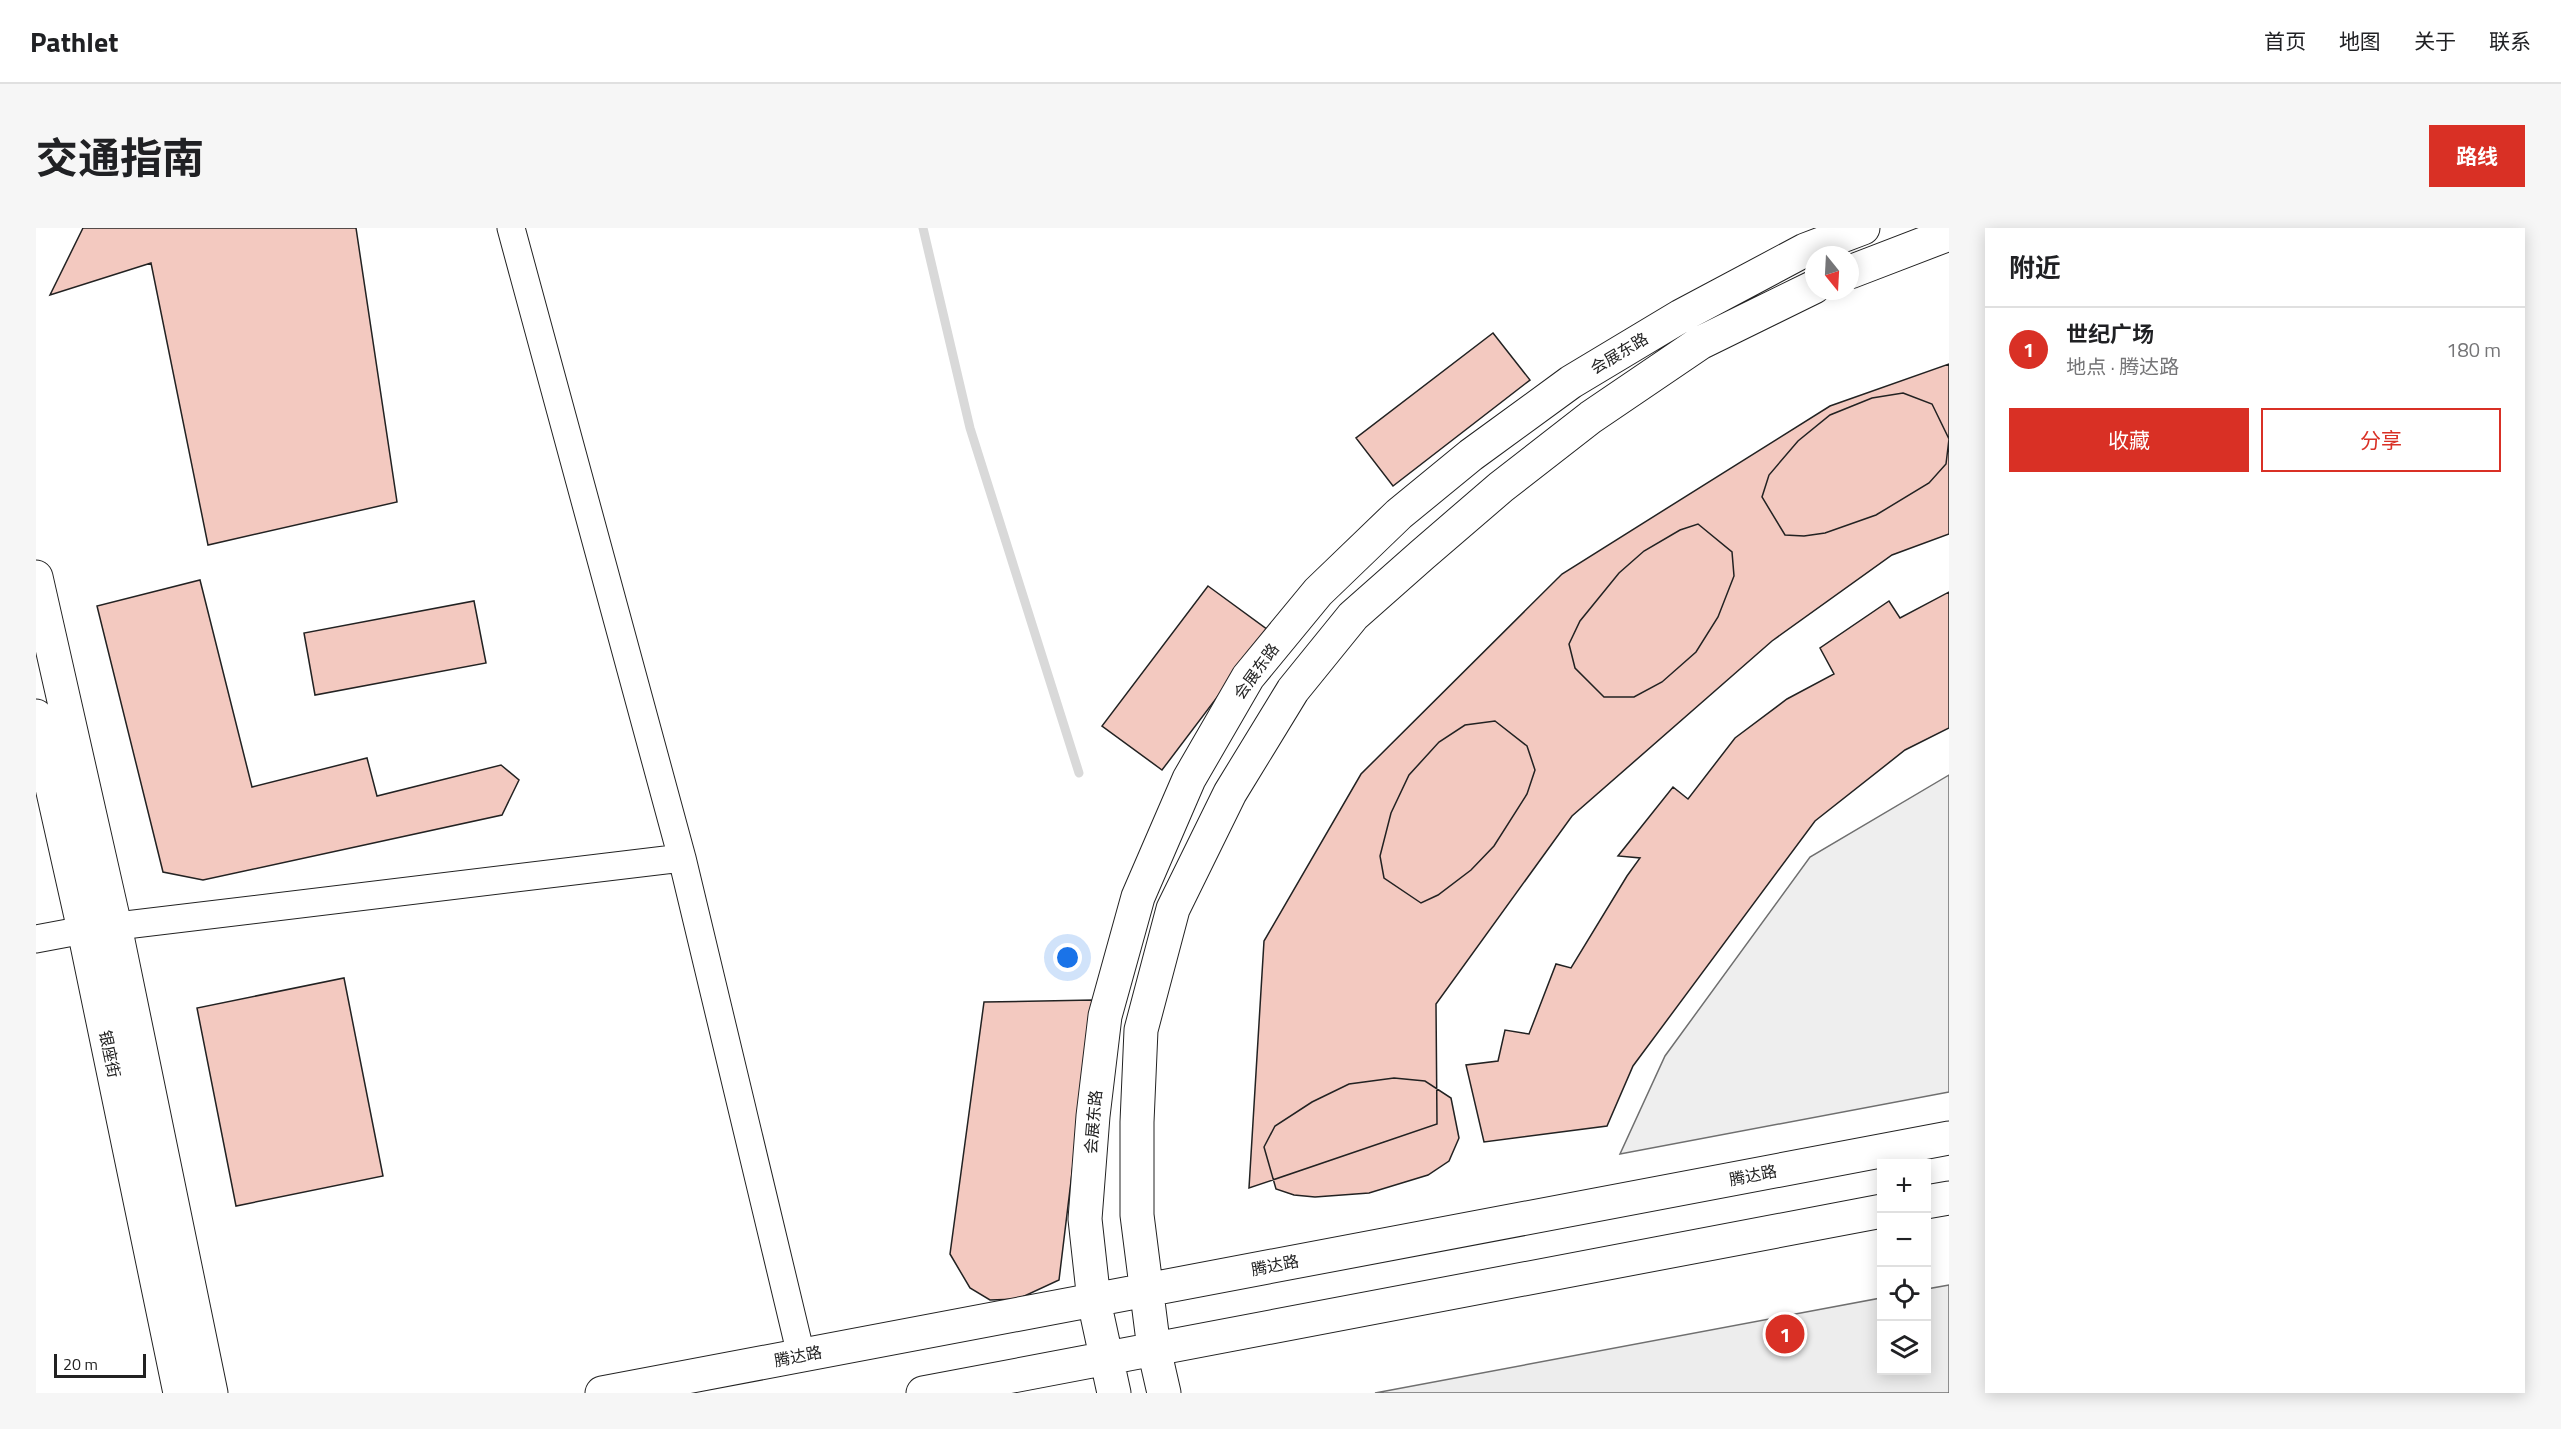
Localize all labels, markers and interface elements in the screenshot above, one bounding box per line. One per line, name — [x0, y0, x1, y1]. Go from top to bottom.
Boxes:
text: Pathlet — [30, 20, 118, 63]
text: 首页 — [2264, 25, 2306, 57]
text: 地图 — [2339, 25, 2381, 57]
text: 关于 — [2414, 25, 2456, 57]
text: 联系 — [2489, 25, 2531, 57]
text: 交通指南 — [36, 125, 204, 189]
button: 路线 — [2429, 125, 2525, 187]
north arrow — [1805, 246, 1859, 300]
text: 附近 — [2009, 248, 2061, 287]
text: 世纪广场 — [2066, 317, 2154, 351]
street label: 会展东路 — [1585, 326, 1653, 380]
text: 1 — [2023, 334, 2034, 365]
text: 180 m — [2446, 334, 2501, 365]
text: 地点 · 腾达路 — [2066, 351, 2179, 382]
button: 收藏 — [2009, 408, 2249, 472]
button: 分享 — [2261, 408, 2501, 472]
street label: 会展东路 — [1227, 638, 1285, 704]
your location — [1053, 943, 1082, 972]
street label: 银座街 — [93, 1028, 127, 1080]
street label: 会展东路 — [1078, 1089, 1108, 1155]
street label: 腾达路 — [1727, 1159, 1779, 1191]
map controls — [1877, 1159, 1931, 1375]
button: + — [1877, 1159, 1931, 1213]
button: − — [1877, 1213, 1931, 1267]
street label: 腾达路 — [1249, 1249, 1301, 1281]
button: locate — [1877, 1267, 1931, 1321]
pin: 1 — [1766, 1312, 1804, 1356]
button: layers — [1877, 1321, 1931, 1375]
street label: 腾达路 — [772, 1340, 824, 1372]
scale bar — [54, 1351, 146, 1378]
text: 20 m — [63, 1352, 98, 1376]

